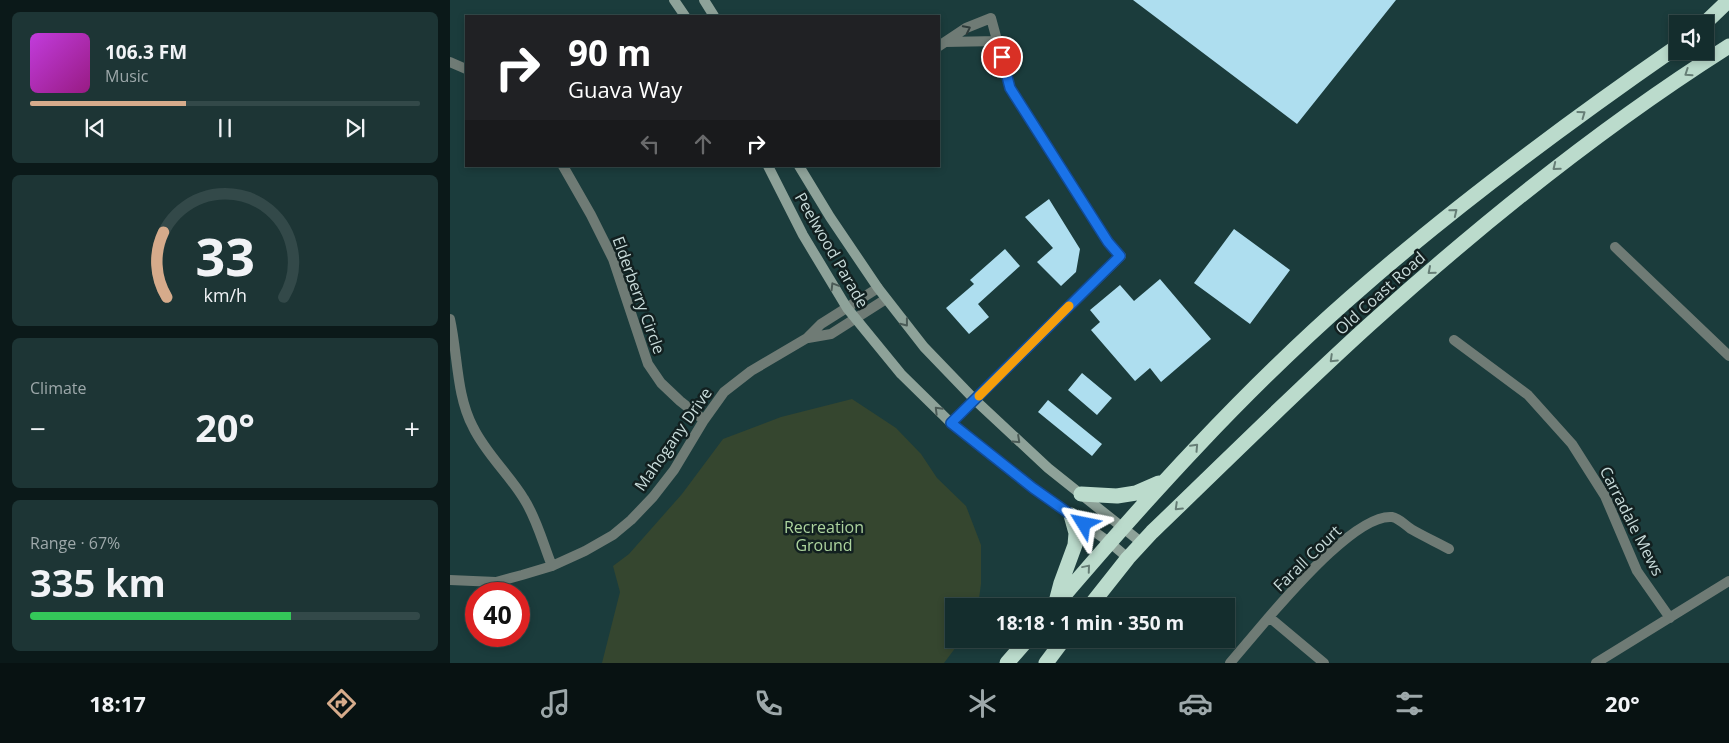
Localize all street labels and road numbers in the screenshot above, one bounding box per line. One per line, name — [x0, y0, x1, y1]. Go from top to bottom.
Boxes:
street label: Peelwood Parade — [790, 188, 874, 312]
street label: Elderberry Circle — [608, 233, 670, 357]
street label: Old Coast Road — [1330, 246, 1430, 340]
street label: Mahogany Drive — [629, 383, 717, 495]
street label: Carradale Mews — [1595, 462, 1669, 580]
street label: Farall Court — [1268, 520, 1346, 596]

